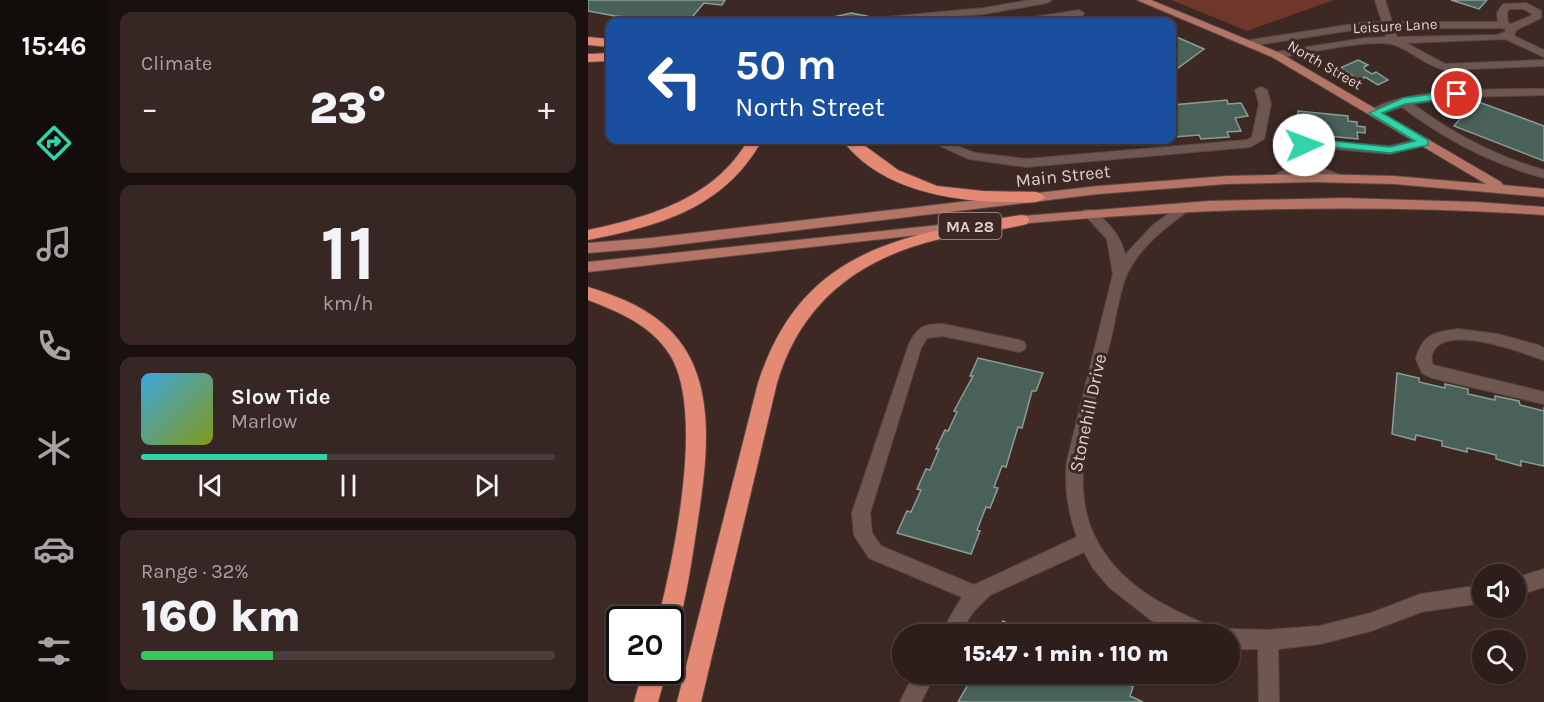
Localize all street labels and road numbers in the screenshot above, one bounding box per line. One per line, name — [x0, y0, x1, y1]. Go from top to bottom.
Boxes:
street label: Leisure Lane — [1352, 15, 1438, 37]
street label: North Street — [1284, 36, 1366, 94]
street label: Main Street — [1015, 160, 1112, 192]
road number: MA 28 — [938, 213, 1001, 239]
street label: Stonehill Drive — [1065, 352, 1111, 474]

